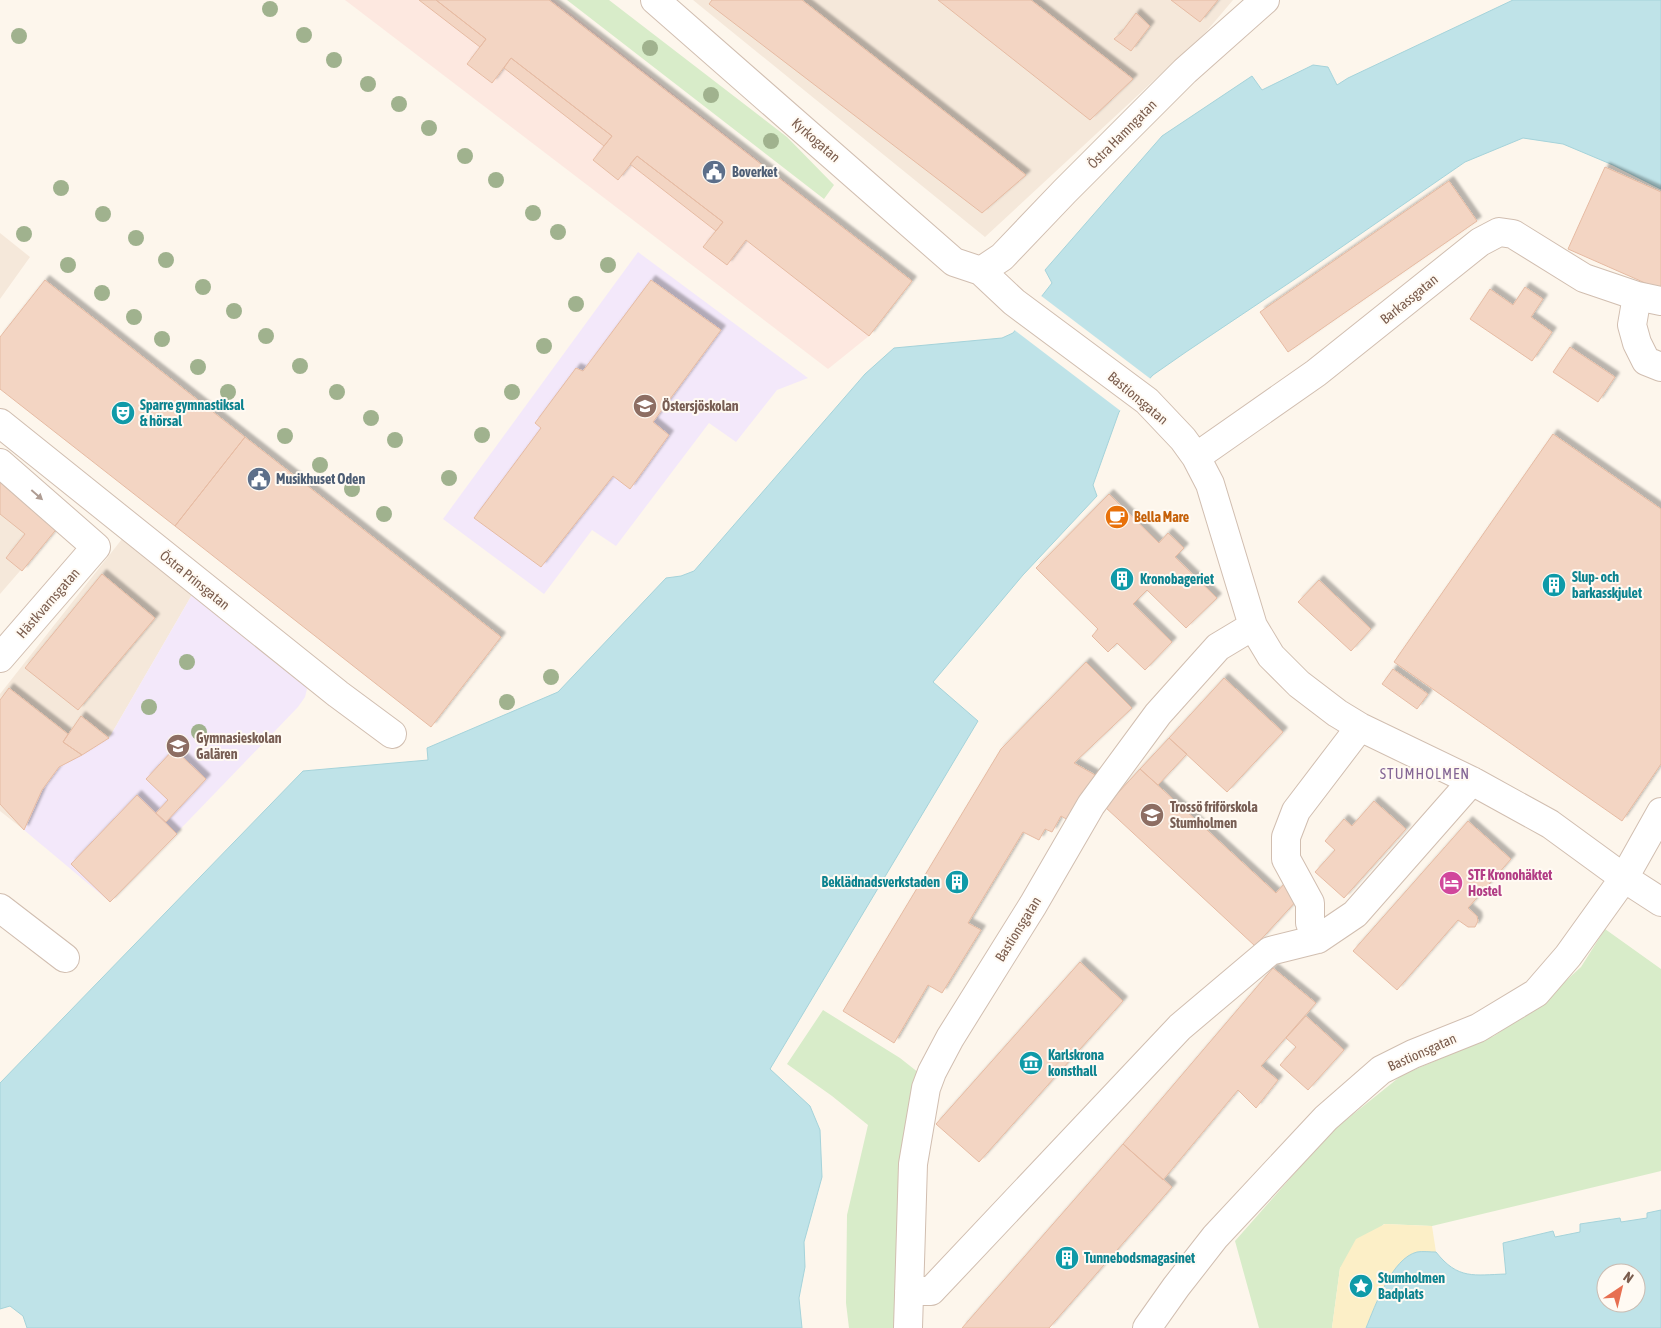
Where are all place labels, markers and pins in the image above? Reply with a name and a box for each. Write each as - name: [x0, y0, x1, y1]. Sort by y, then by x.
- public building icon: Boverket: [701, 159, 727, 185]
- place label: Boverket: [732, 164, 777, 180]
- school or university icon: Östersjöskolan: [632, 393, 658, 419]
- place label: Sparre gymnastiksal & hörsal: [140, 397, 245, 429]
- place label: Östersjöskolan: [662, 398, 739, 414]
- theatre icon: Sparre gymnastiksal & hörsal: [110, 400, 136, 426]
- public building icon: Musikhuset Oden: [246, 466, 272, 492]
- place label: Musikhuset Oden: [276, 471, 365, 487]
- cafe icon: Bella Mare: [1104, 504, 1130, 530]
- place label: Bella Mare: [1134, 509, 1189, 525]
- building icon: Kronobageriet: [1109, 566, 1135, 592]
- place label: Slup- och barkasskjulet: [1572, 569, 1642, 601]
- place label: Kronobageriet: [1140, 571, 1214, 587]
- building icon: Slup- och barkasskjulet: [1541, 572, 1567, 598]
- place label: Gymnasieskolan Galären: [196, 730, 282, 762]
- school or university icon: Gymnasieskolan Galären: [165, 733, 191, 759]
- place label: Trossö friförskola Stumholmen: [1170, 799, 1258, 831]
- school or university icon: Trossö friförskola Stumholmen: [1139, 802, 1165, 828]
- place label: STF Kronohäktet Hostel: [1468, 867, 1552, 899]
- building icon: Beklädnadsverkstaden: [944, 869, 970, 895]
- hotel icon: STF Kronohäktet Hostel: [1438, 870, 1464, 896]
- place label: Beklädnadsverkstaden: [822, 874, 940, 890]
- place label: Karlskrona konsthall: [1048, 1047, 1105, 1079]
- museum icon: Karlskrona konsthall: [1018, 1050, 1044, 1076]
- building icon: Tunnebodsmagasinet: [1054, 1245, 1080, 1271]
- place label: Tunnebodsmagasinet: [1084, 1250, 1195, 1266]
- place label: Stumholmen Badplats: [1378, 1270, 1445, 1302]
- place icon: Stumholmen Badplats: [1348, 1273, 1374, 1299]

